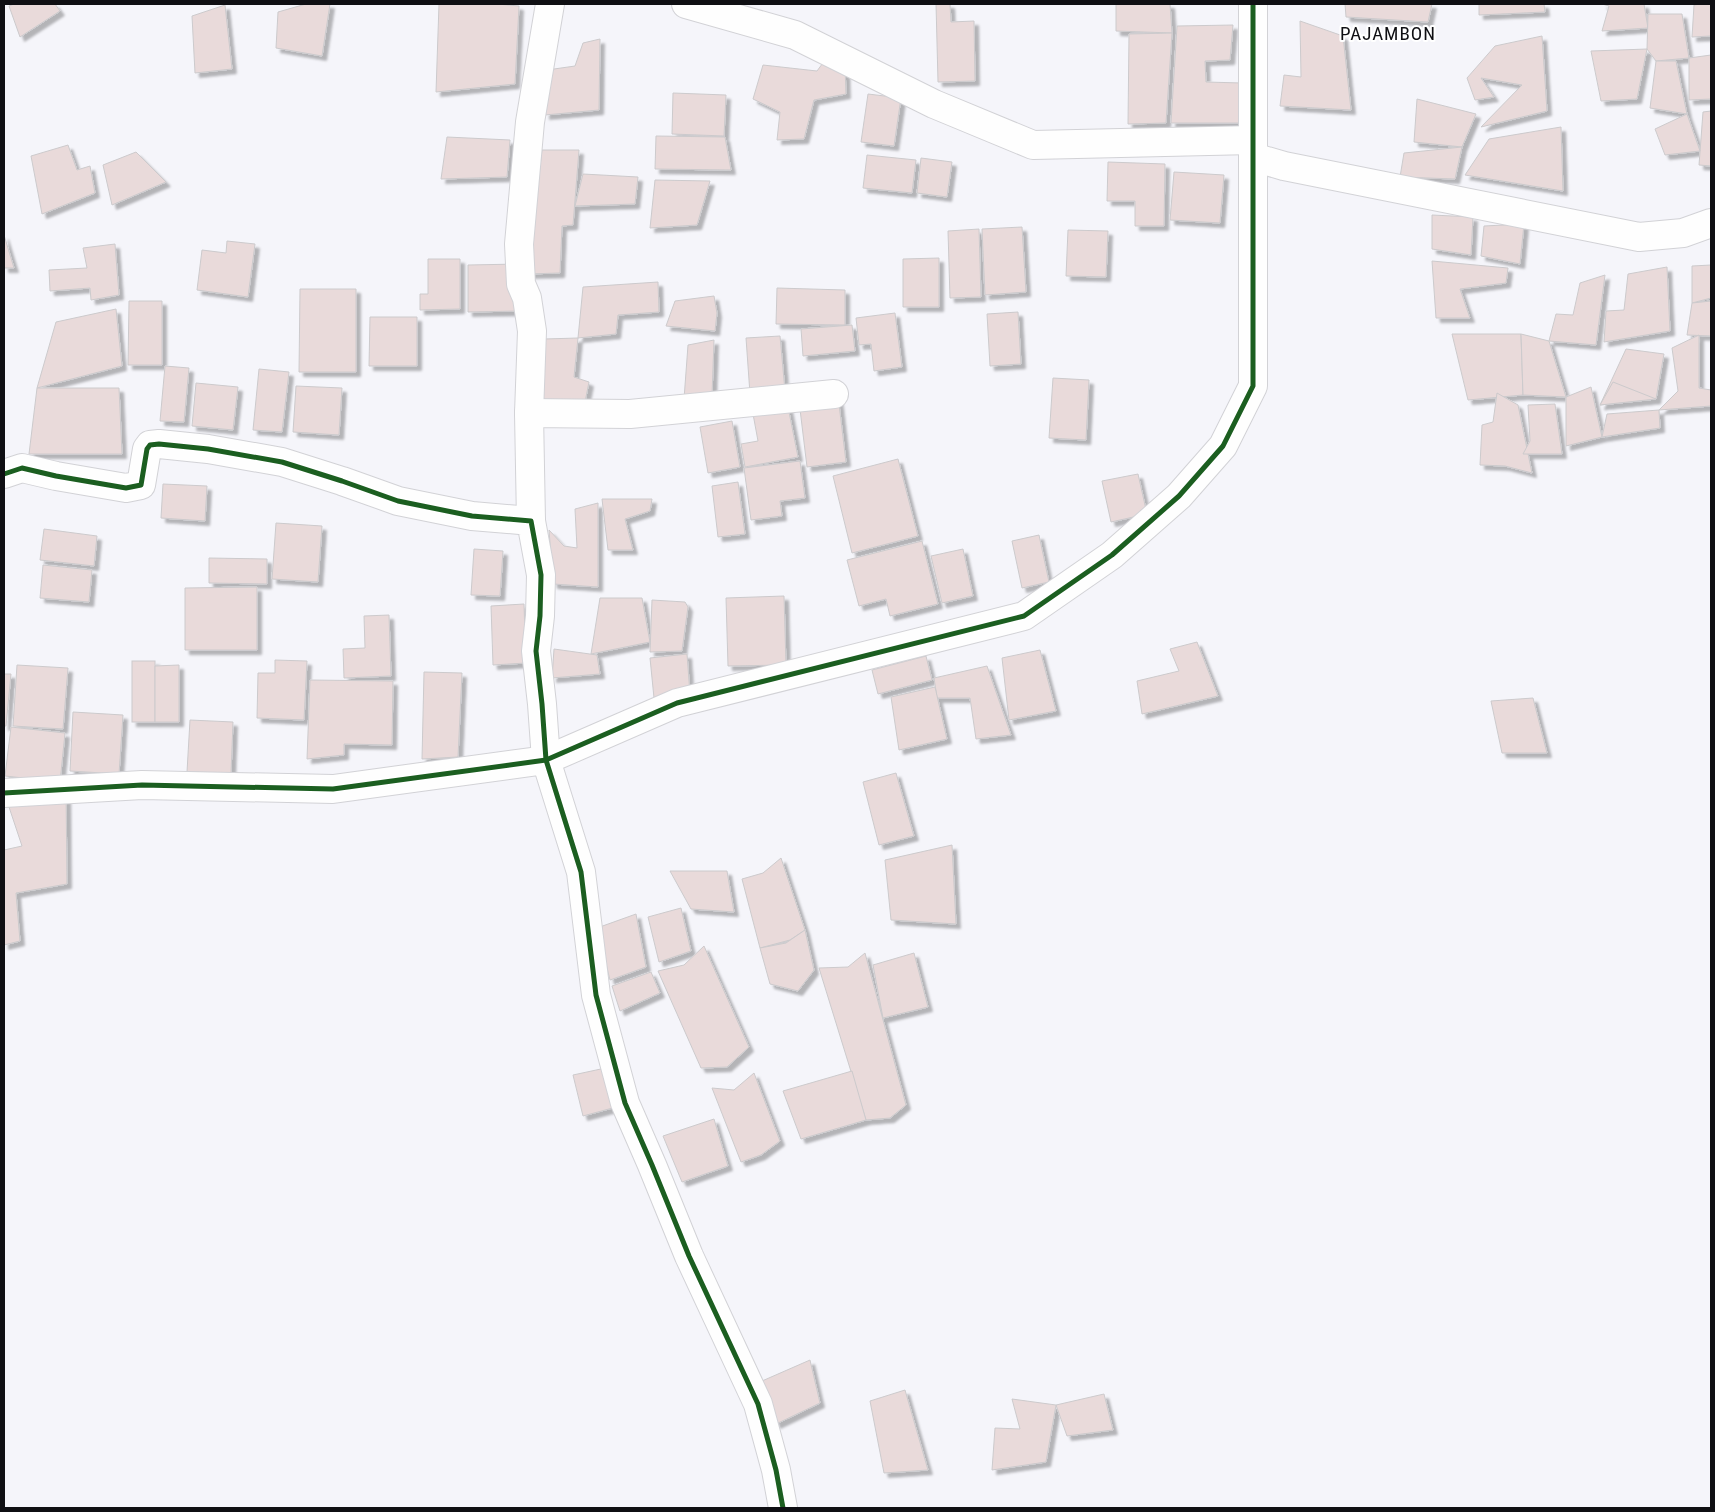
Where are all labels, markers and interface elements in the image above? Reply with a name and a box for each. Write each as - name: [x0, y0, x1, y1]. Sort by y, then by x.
- district label: PAJAMBON: [1340, 22, 1436, 45]

